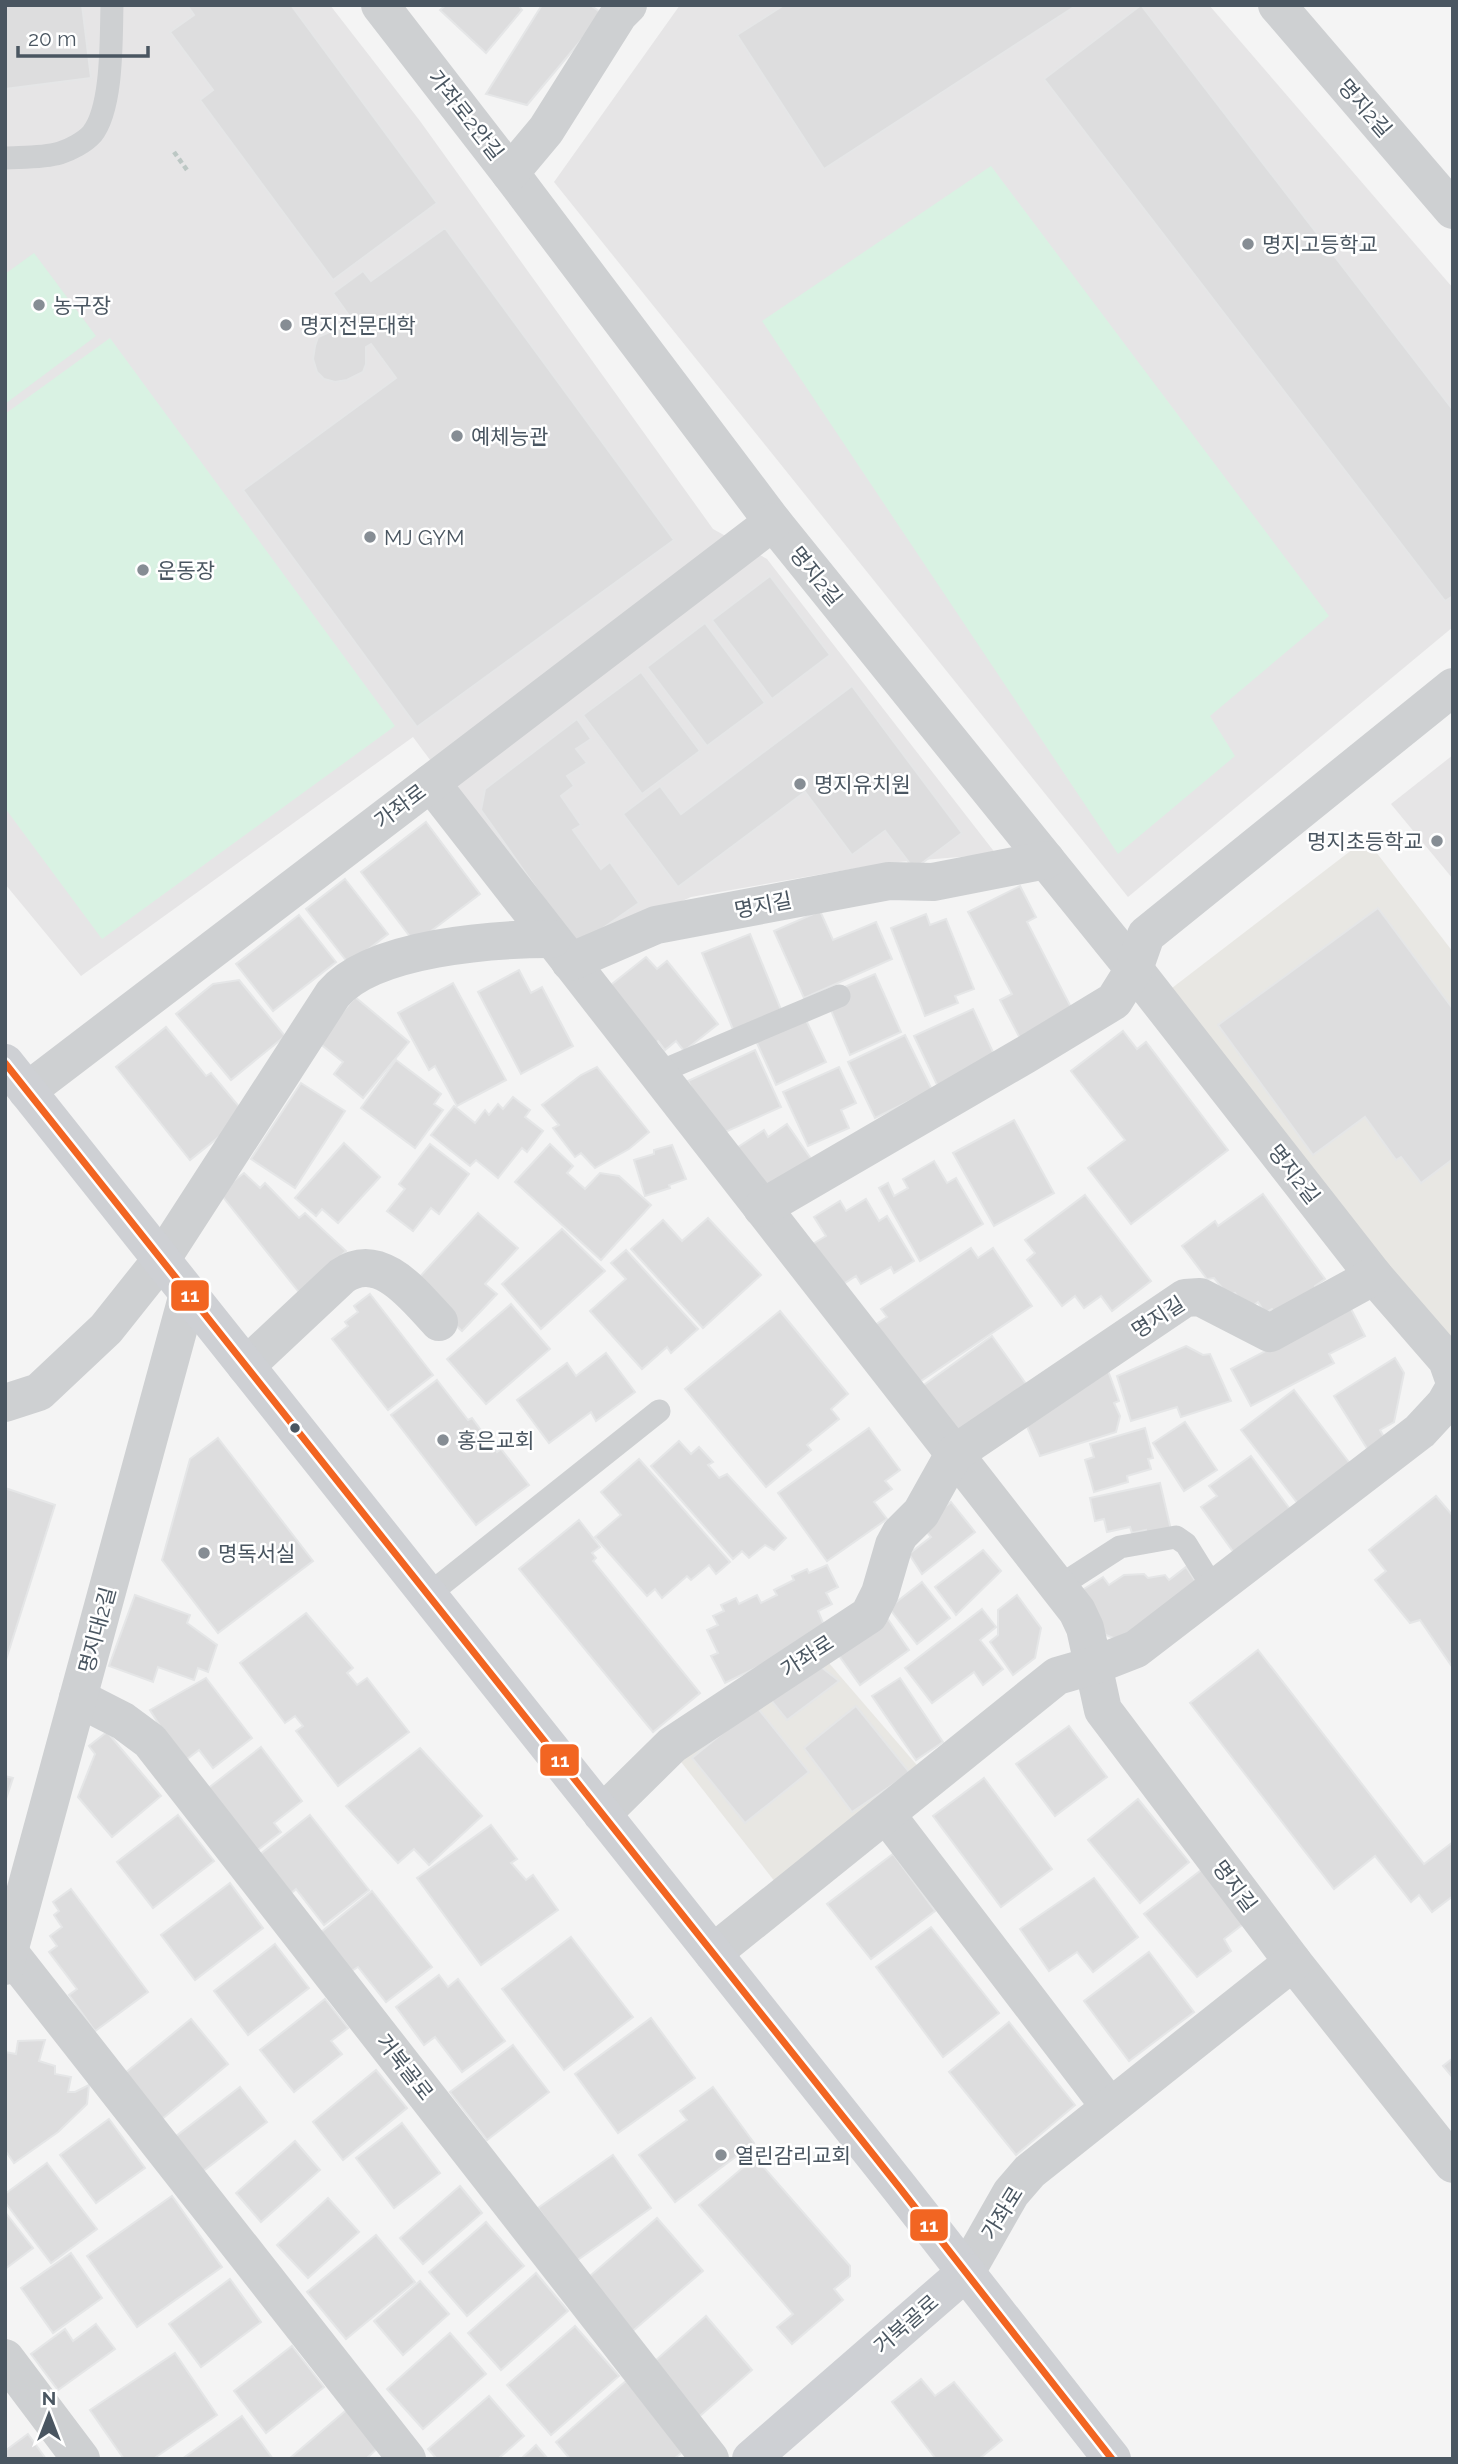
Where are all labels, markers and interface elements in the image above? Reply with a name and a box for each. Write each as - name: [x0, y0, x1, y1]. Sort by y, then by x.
- scale bar: [18, 14, 147, 58]
- text: 20 m: [28, 26, 76, 51]
- street label: 가좌로2안길: [423, 65, 509, 165]
- street label: 명지2길: [1333, 74, 1397, 142]
- place label: 명지고등학교: [1262, 232, 1378, 257]
- marker: 명지고등학교: [1240, 236, 1256, 252]
- place label: 농구장: [53, 293, 111, 318]
- marker: 농구장: [31, 297, 47, 313]
- place label: 명지전문대학: [300, 313, 416, 338]
- marker: 명지전문대학: [278, 317, 294, 333]
- place label: 예체능관: [471, 424, 548, 449]
- marker: 예체능관: [449, 428, 465, 444]
- place label: MJ GYM: [384, 525, 464, 550]
- marker: MJ GYM: [362, 529, 378, 545]
- street label: 명지2길: [785, 541, 847, 611]
- place label: 운동장: [157, 558, 215, 583]
- marker: 운동장: [135, 562, 151, 578]
- place label: 명지유치원: [814, 772, 911, 797]
- marker: 명지유치원: [792, 776, 808, 792]
- street label: 가좌로: [369, 779, 431, 833]
- place label: 명지초등학교: [1307, 829, 1423, 854]
- marker: 명지초등학교: [1429, 833, 1445, 849]
- street label: 명지길: [732, 887, 794, 923]
- street label: 명지2길: [1263, 1139, 1325, 1209]
- line badge: 11: [170, 1279, 210, 1312]
- text: 11: [181, 1284, 199, 1306]
- street label: 명지길: [1127, 1291, 1189, 1343]
- unlabelled marker: [288, 1421, 302, 1435]
- place label: 홍은교회: [457, 1428, 534, 1453]
- marker: 홍은교회: [435, 1432, 451, 1448]
- place label: 명독서실: [218, 1541, 295, 1566]
- marker: 명독서실: [196, 1545, 212, 1561]
- street label: 명지대2길: [74, 1584, 120, 1676]
- street label: 가좌로: [776, 1630, 838, 1682]
- line badge: 11: [539, 1743, 580, 1777]
- text: 11: [551, 1749, 569, 1771]
- street label: 명지길: [1208, 1855, 1262, 1917]
- street label: 거북골로: [371, 2029, 439, 2105]
- place label: 열린감리교회: [735, 2143, 851, 2168]
- marker: 열린감리교회: [713, 2147, 729, 2163]
- street label: 가좌로: [976, 2182, 1028, 2244]
- line badge: 11: [909, 2208, 949, 2242]
- text: 11: [920, 2214, 938, 2236]
- street label: 거북골로: [869, 2289, 943, 2359]
- north arrow: [14, 2380, 84, 2450]
- text: N: [42, 2387, 56, 2409]

